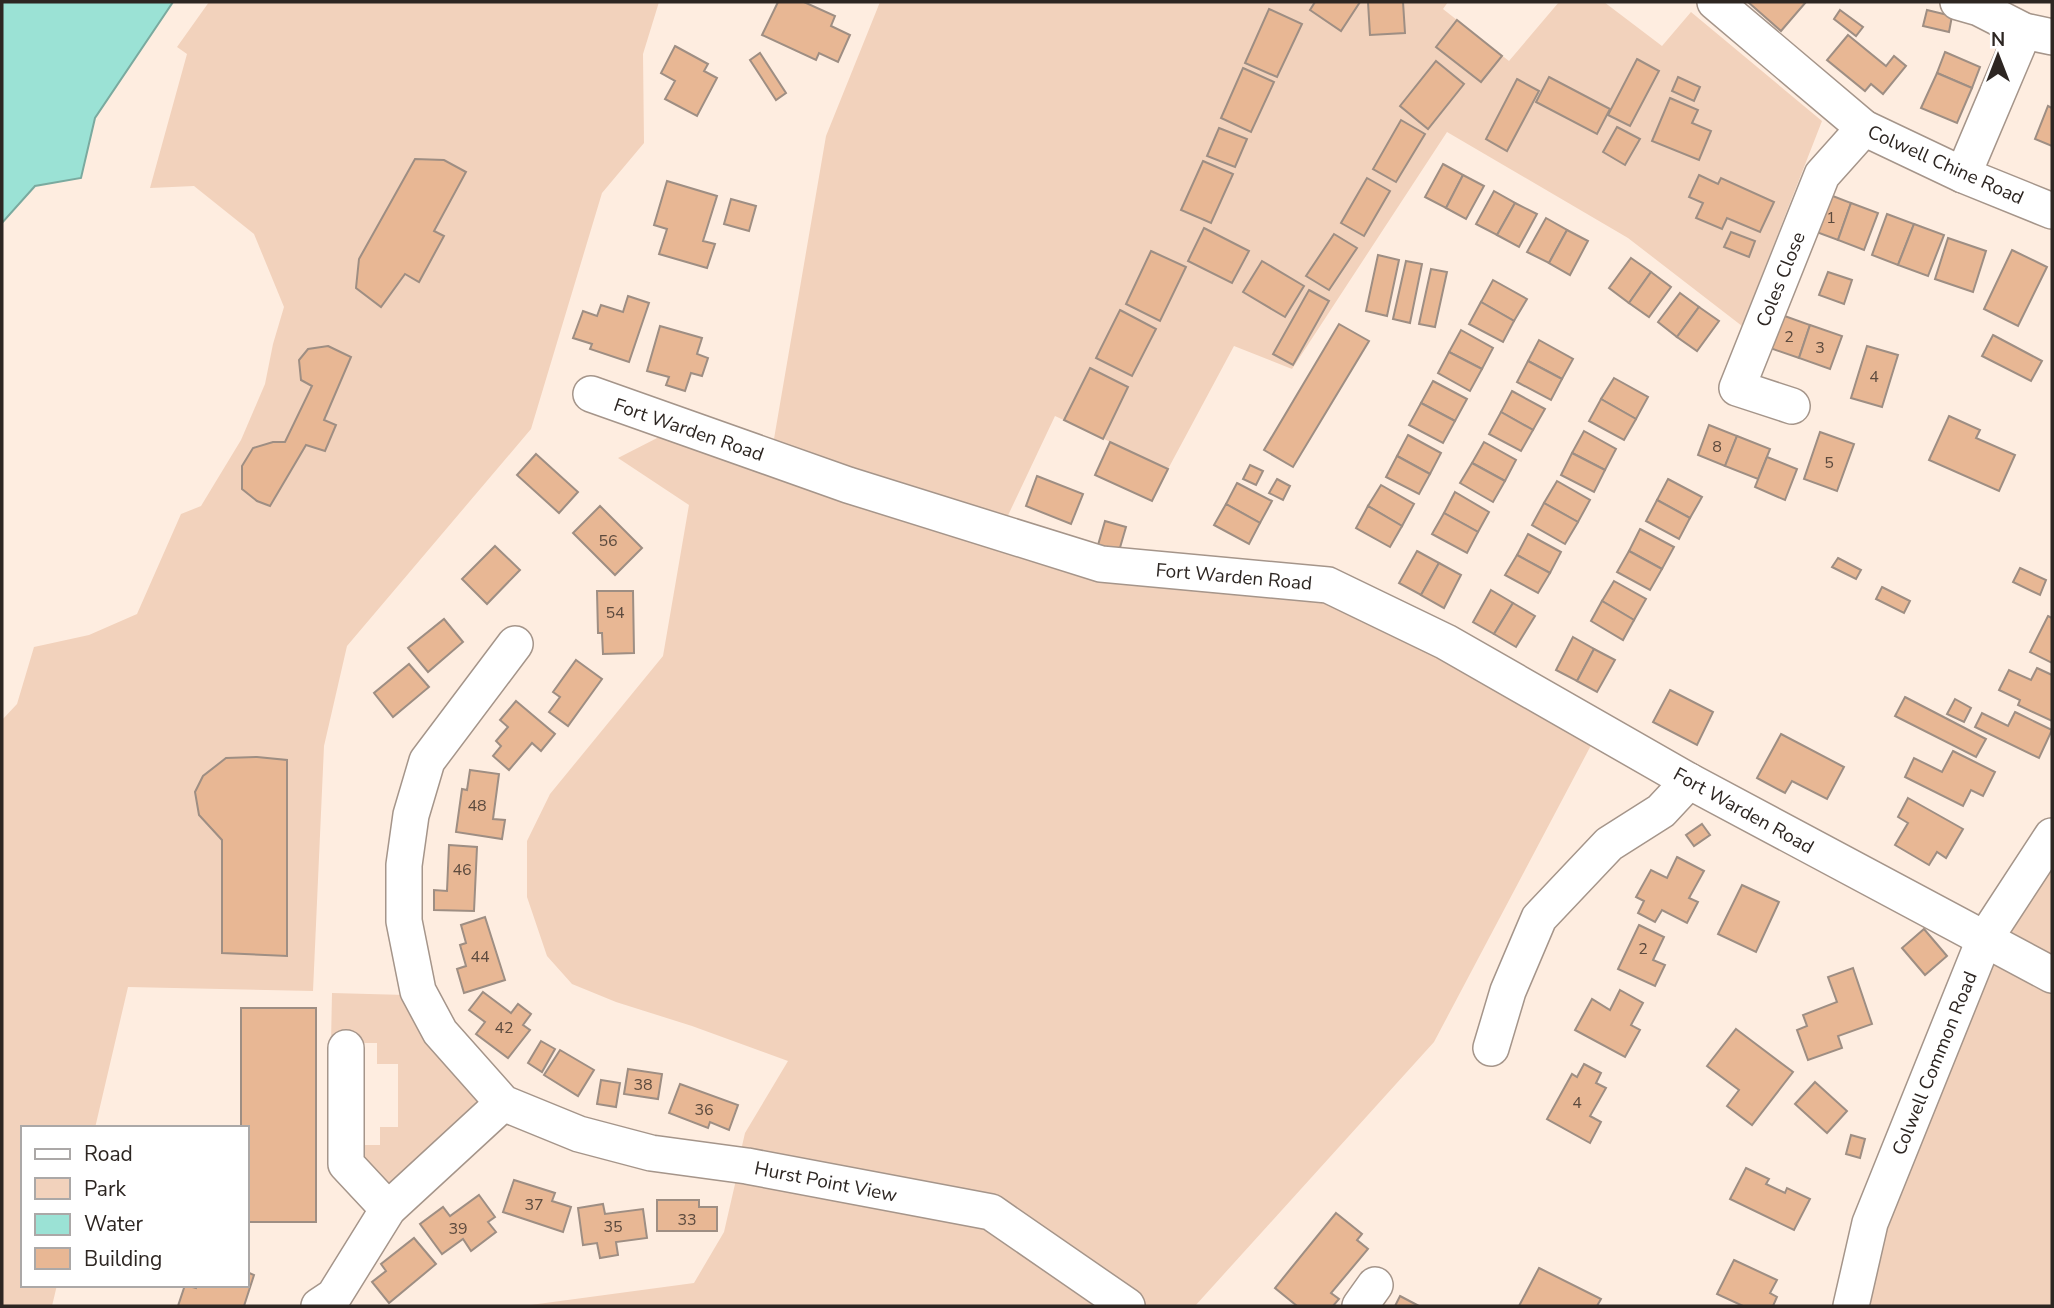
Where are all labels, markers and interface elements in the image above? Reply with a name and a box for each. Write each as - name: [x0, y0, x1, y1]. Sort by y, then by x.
- north arrow: [1963, 21, 2033, 91]
- text: N: [1991, 27, 2005, 53]
- street label: Colwell Chine Road: [1863, 119, 2028, 211]
- house number: 1: [1826, 207, 1836, 229]
- street label: Coles Close: [1750, 228, 1812, 331]
- house number: 2: [1784, 326, 1794, 348]
- house number: 3: [1815, 337, 1825, 359]
- house number: 4: [1869, 366, 1879, 388]
- street label: Fort Warden Road: [610, 392, 767, 468]
- house number: 8: [1712, 436, 1722, 458]
- house number: 5: [1824, 452, 1834, 474]
- house number: 56: [598, 530, 618, 552]
- street label: Fort Warden Road: [1155, 557, 1313, 597]
- house number: 54: [605, 602, 625, 624]
- street label: Fort Warden Road: [1669, 761, 1819, 860]
- house number: 48: [467, 795, 487, 817]
- house number: 46: [452, 859, 472, 881]
- house number: 2: [1638, 938, 1648, 960]
- house number: 44: [470, 946, 490, 968]
- street label: Colwell Common Road: [1886, 968, 1984, 1159]
- house number: 42: [494, 1017, 514, 1039]
- house number: 38: [633, 1074, 653, 1096]
- house number: 4: [1572, 1092, 1582, 1114]
- house number: 36: [694, 1099, 714, 1121]
- legend: [21, 1126, 248, 1287]
- text: Road: [84, 1140, 133, 1168]
- street label: Hurst Point View: [752, 1155, 899, 1209]
- text: Park: [84, 1175, 126, 1203]
- house number: 37: [524, 1194, 544, 1216]
- house number: 33: [677, 1209, 697, 1231]
- text: Water: [84, 1210, 143, 1238]
- house number: 35: [603, 1216, 623, 1238]
- house number: 39: [448, 1218, 468, 1240]
- text: Building: [84, 1245, 162, 1273]

